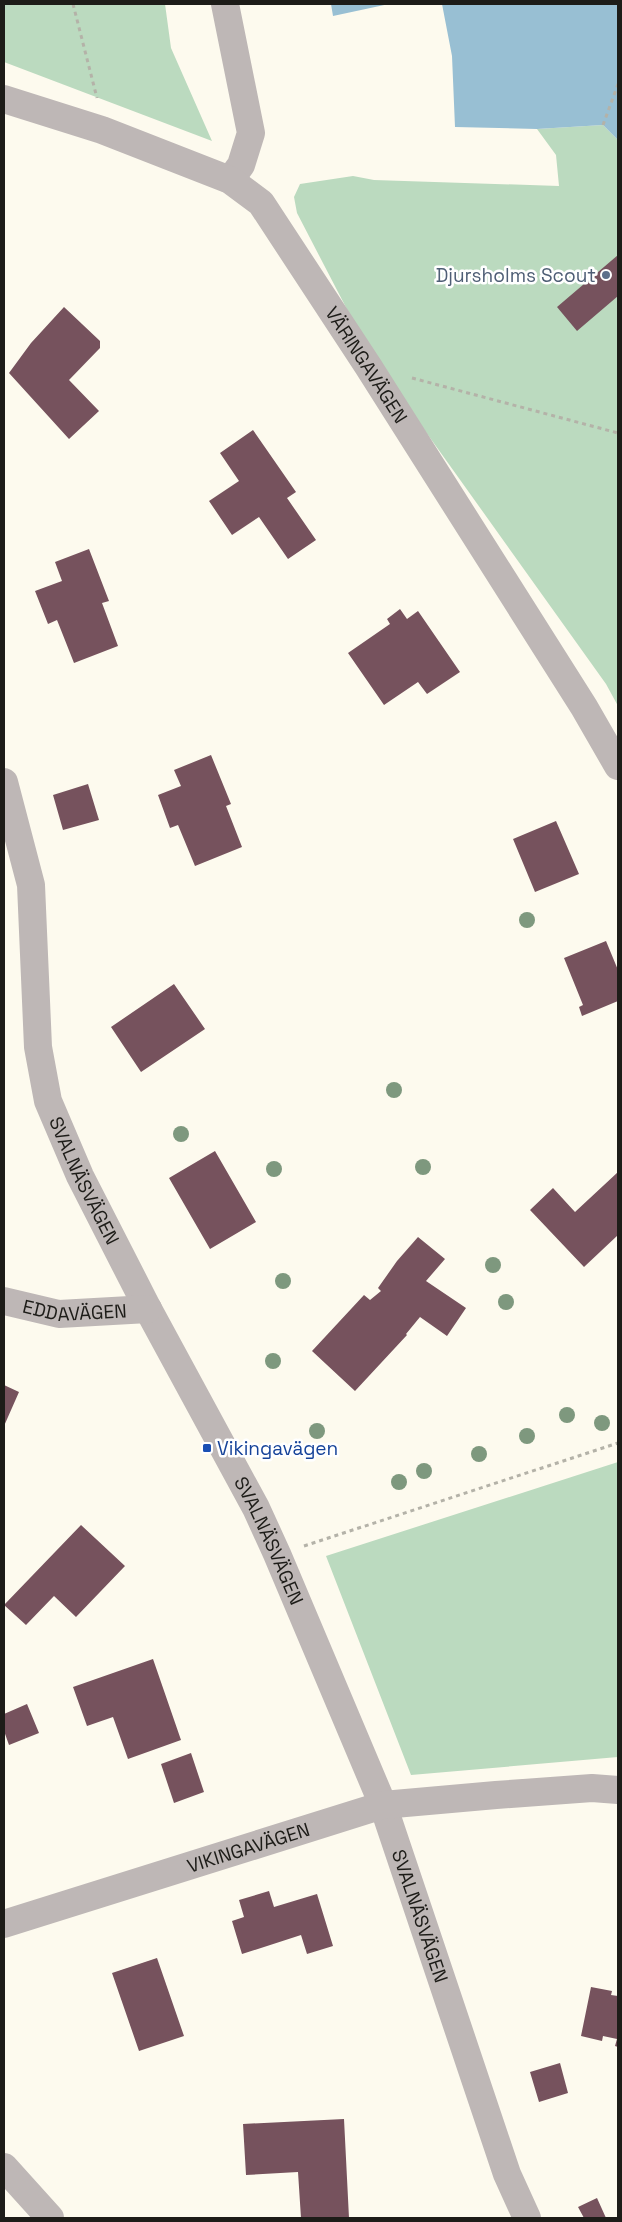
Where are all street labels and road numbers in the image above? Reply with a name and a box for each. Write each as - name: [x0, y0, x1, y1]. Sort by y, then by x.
- street label: VÄRINGAVÄGEN: [319, 302, 413, 428]
- street label: SVALNÄSVÄGEN: [43, 1113, 125, 1249]
- street label: EDDAVÄGEN: [20, 1294, 127, 1327]
- street label: SVALNÄSVÄGEN: [228, 1472, 309, 1609]
- street label: VIKINGAVÄGEN: [184, 1817, 313, 1879]
- street label: SVALNÄSVÄGEN: [386, 1846, 454, 1986]

